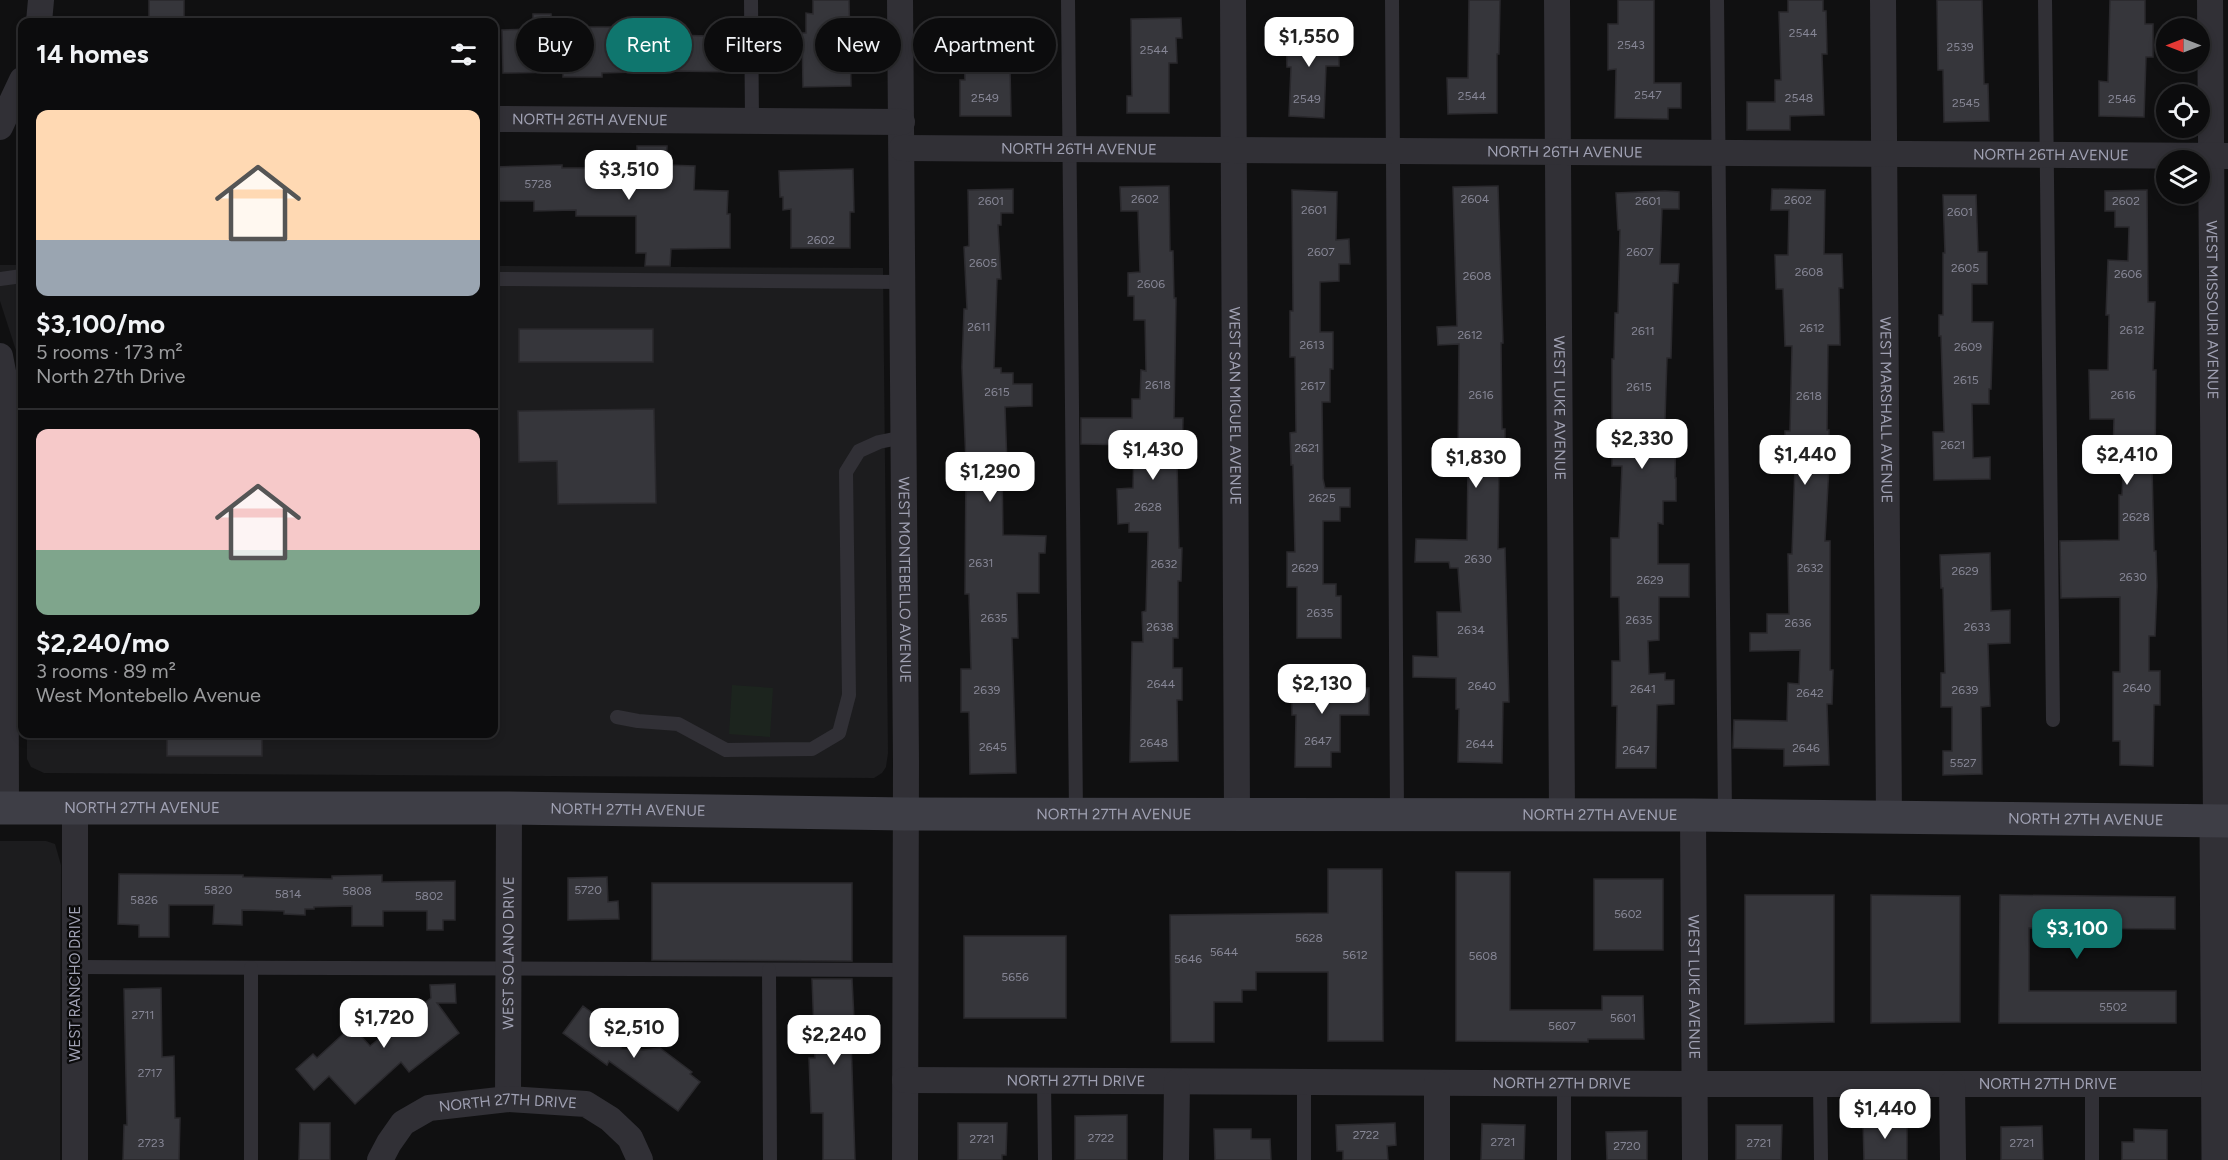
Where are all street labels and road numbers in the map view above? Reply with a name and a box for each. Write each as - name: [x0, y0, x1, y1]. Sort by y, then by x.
- street label: NORTH 26TH AVENUE: [512, 110, 668, 129]
- street label: NORTH 26TH AVENUE: [1001, 140, 1157, 159]
- street label: NORTH 26TH AVENUE: [1487, 143, 1643, 161]
- street label: NORTH 26TH AVENUE: [1973, 145, 2129, 164]
- street label: WEST MISSOURI AVENUE: [2203, 220, 2222, 400]
- street label: WEST SAN MIGUEL AVENUE: [1226, 307, 1244, 505]
- street label: WEST MARSHALL AVENUE: [1876, 317, 1896, 503]
- street label: WEST LUKE AVENUE: [1550, 336, 1569, 480]
- street label: WEST MONTEBELLO AVENUE: [895, 477, 914, 683]
- street label: NORTH 27TH AVENUE: [64, 799, 220, 817]
- street label: NORTH 27TH AVENUE: [550, 800, 706, 820]
- street label: NORTH 27TH AVENUE: [1036, 805, 1192, 823]
- street label: NORTH 27TH AVENUE: [1522, 806, 1678, 824]
- street label: NORTH 27TH AVENUE: [2008, 810, 2164, 829]
- street label: WEST SOLANO DRIVE: [499, 876, 518, 1030]
- street label: WEST RANCHO DRIVE: [66, 906, 84, 1062]
- street label: WEST LUKE AVENUE: [1685, 915, 1703, 1059]
- street label: NORTH 27TH DRIVE: [1007, 1072, 1145, 1090]
- street label: NORTH 27TH DRIVE: [1493, 1074, 1631, 1093]
- street label: NORTH 27TH DRIVE: [1979, 1075, 2117, 1093]
- street label: NORTH 27TH DRIVE: [438, 1090, 578, 1116]

